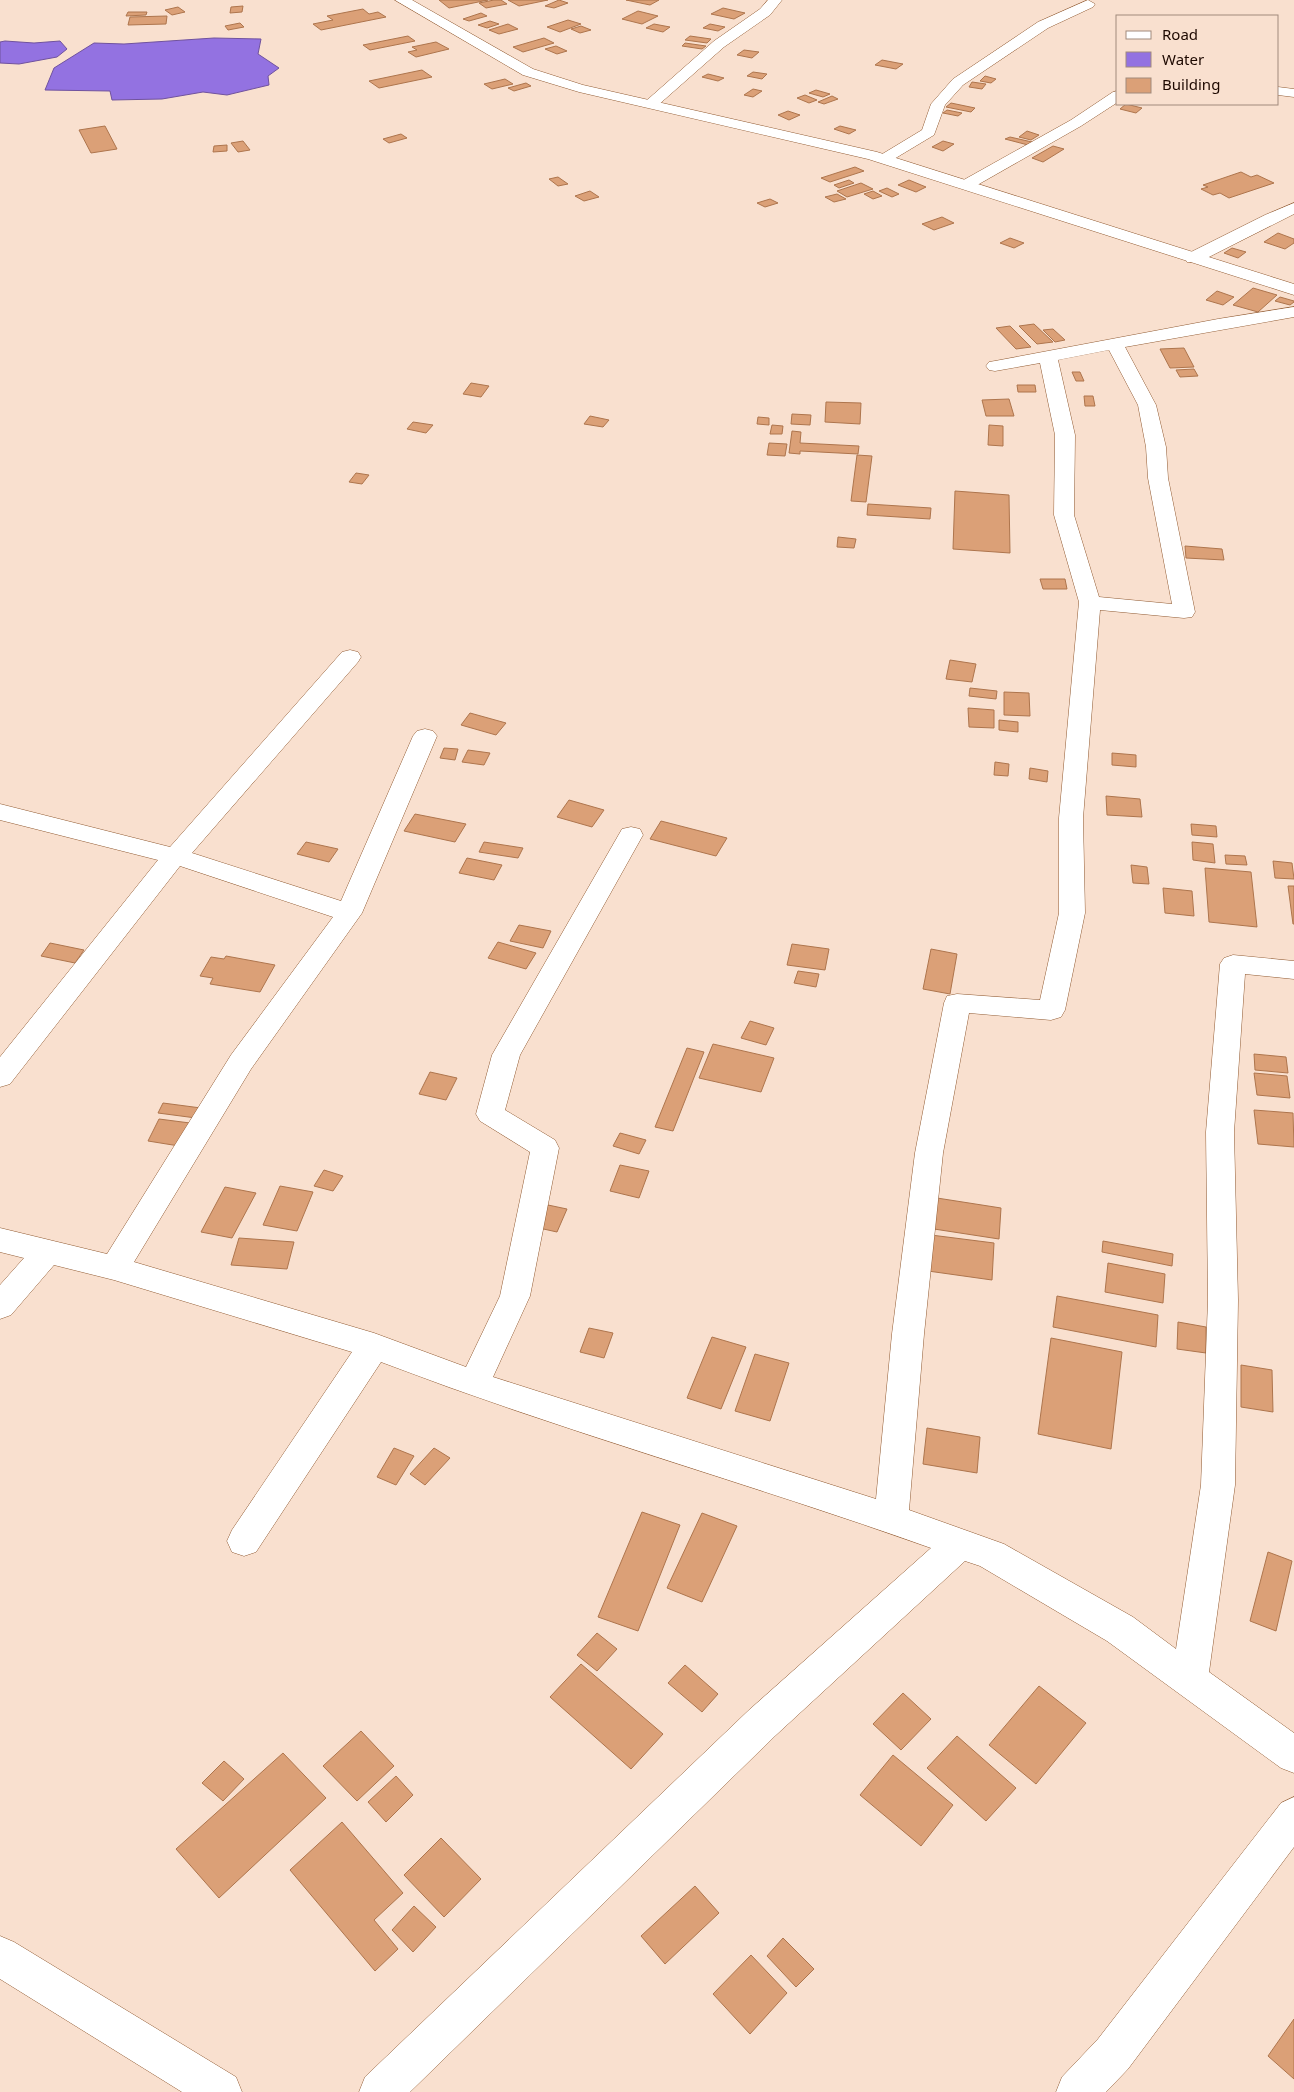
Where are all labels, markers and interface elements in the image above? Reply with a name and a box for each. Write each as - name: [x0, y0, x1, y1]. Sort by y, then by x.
- legend: [1116, 15, 1279, 105]
- text: Road: [1162, 24, 1198, 44]
- text: Water: [1162, 49, 1204, 69]
- text: Building: [1162, 74, 1220, 94]

